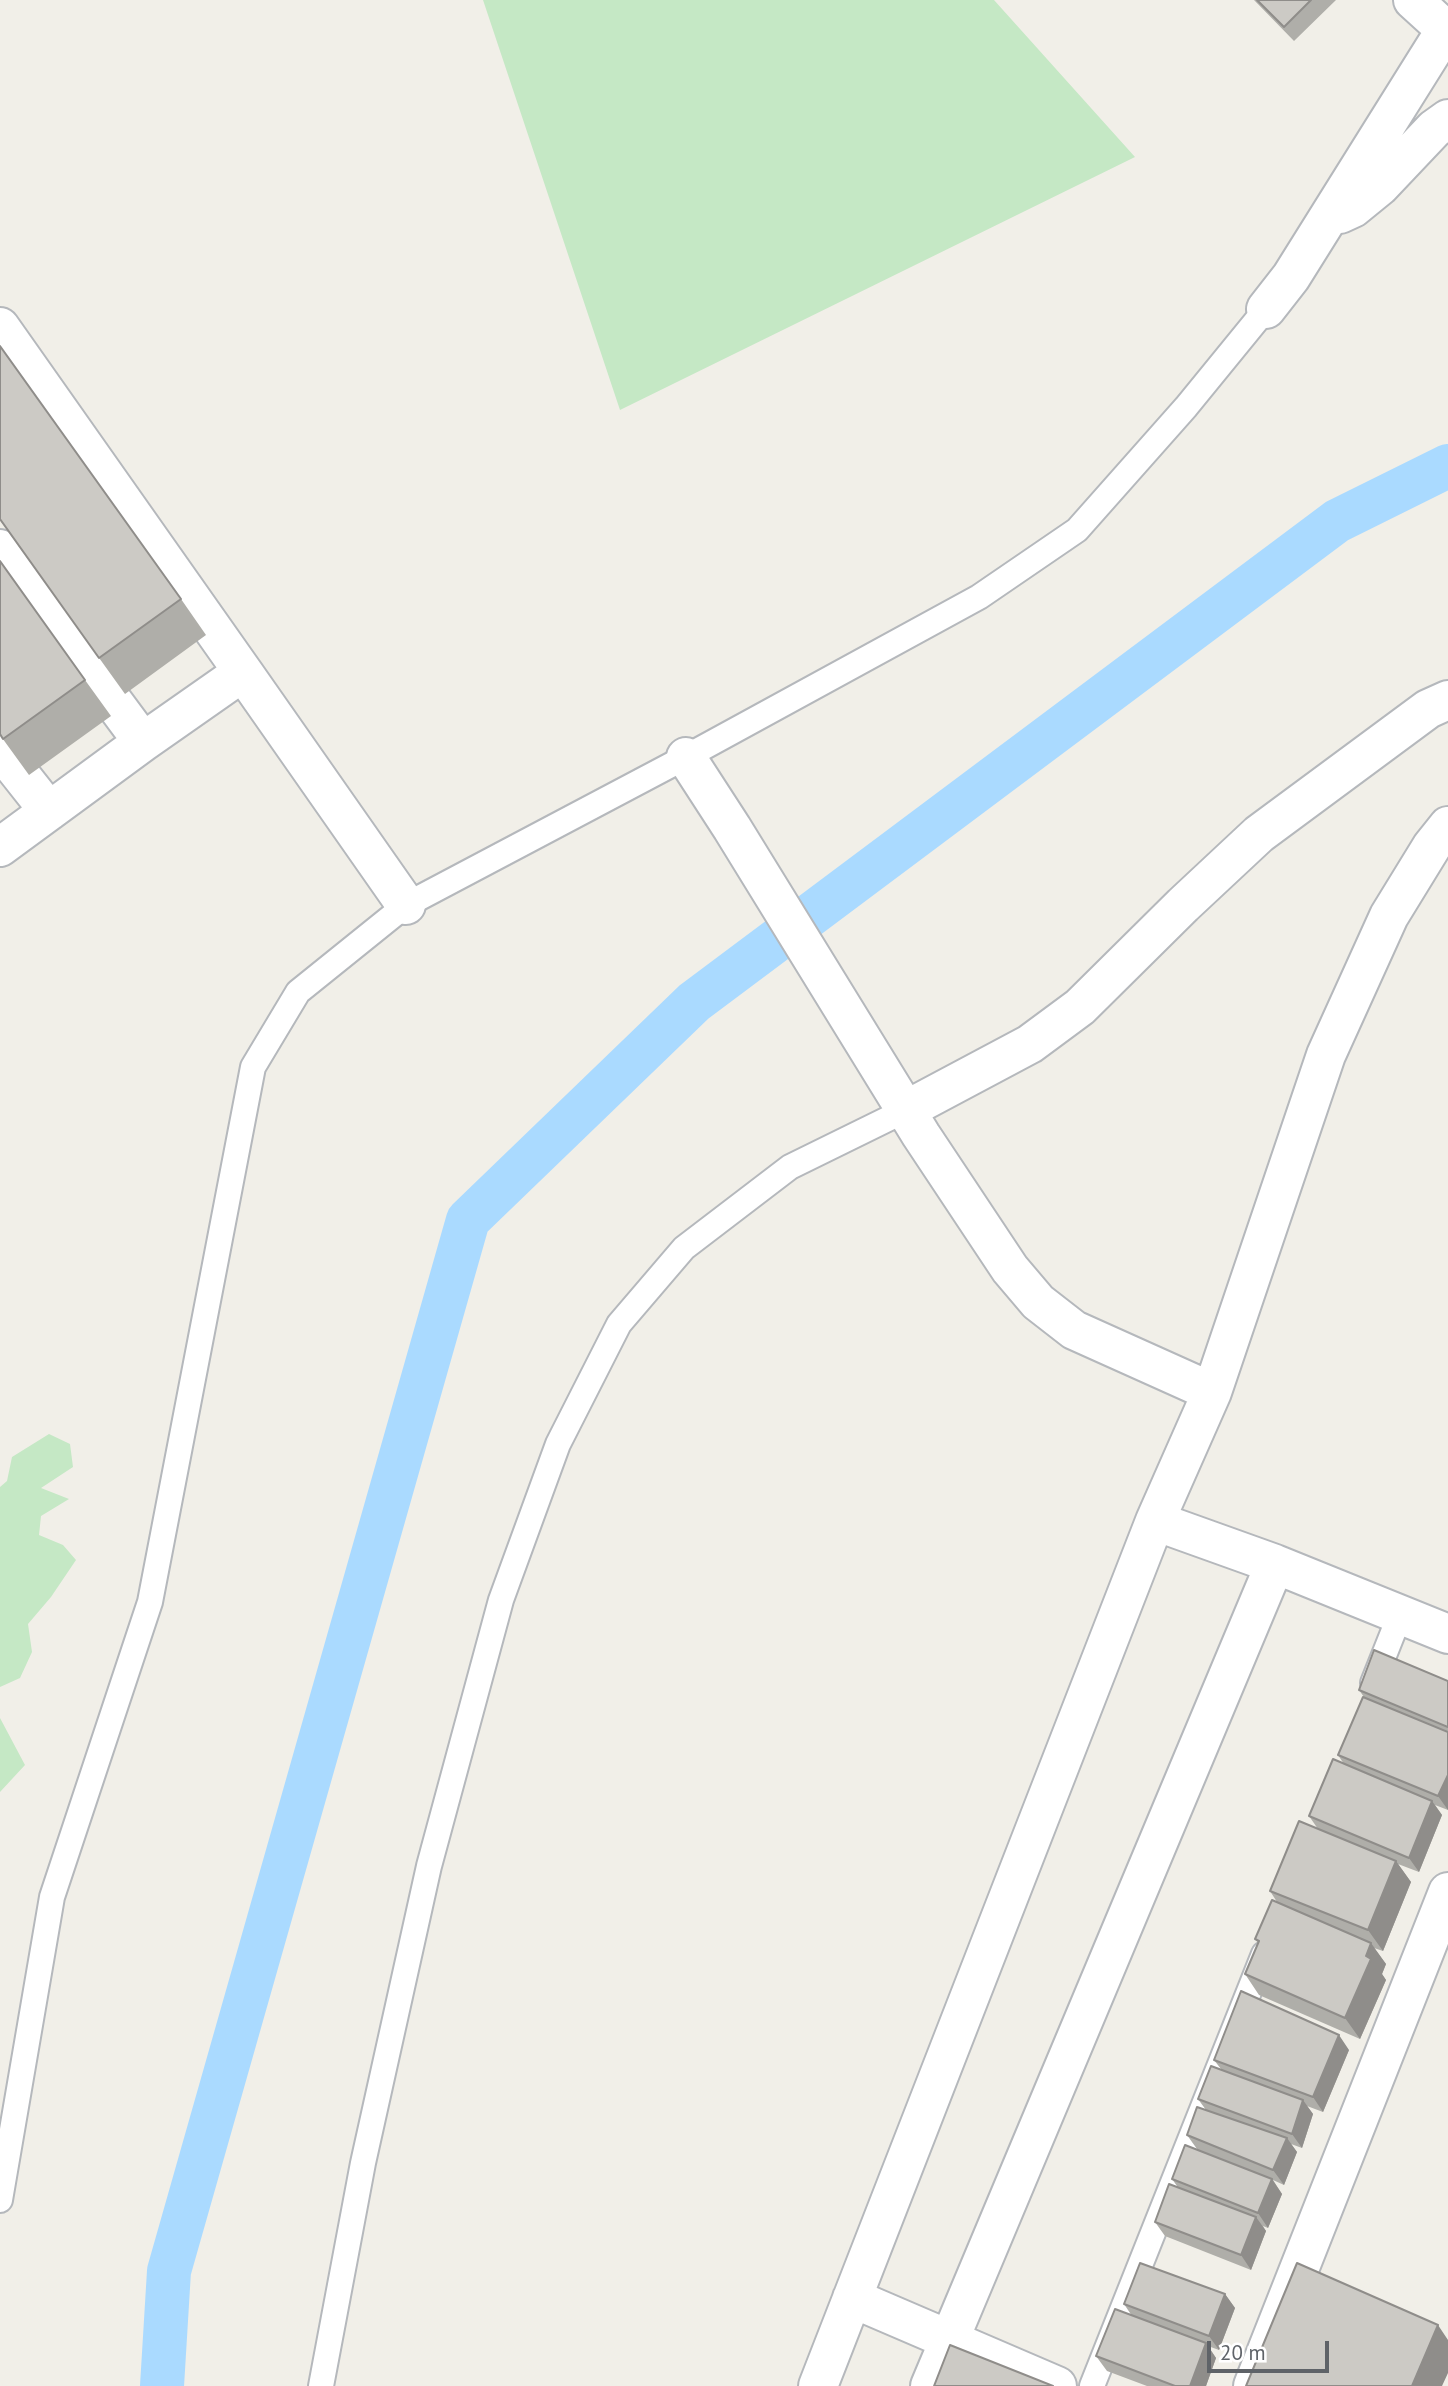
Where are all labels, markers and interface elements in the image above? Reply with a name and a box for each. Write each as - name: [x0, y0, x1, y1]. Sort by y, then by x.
- scale bar: [1210, 2326, 1332, 2370]
- text: 20 m: [1220, 2339, 1266, 2366]

